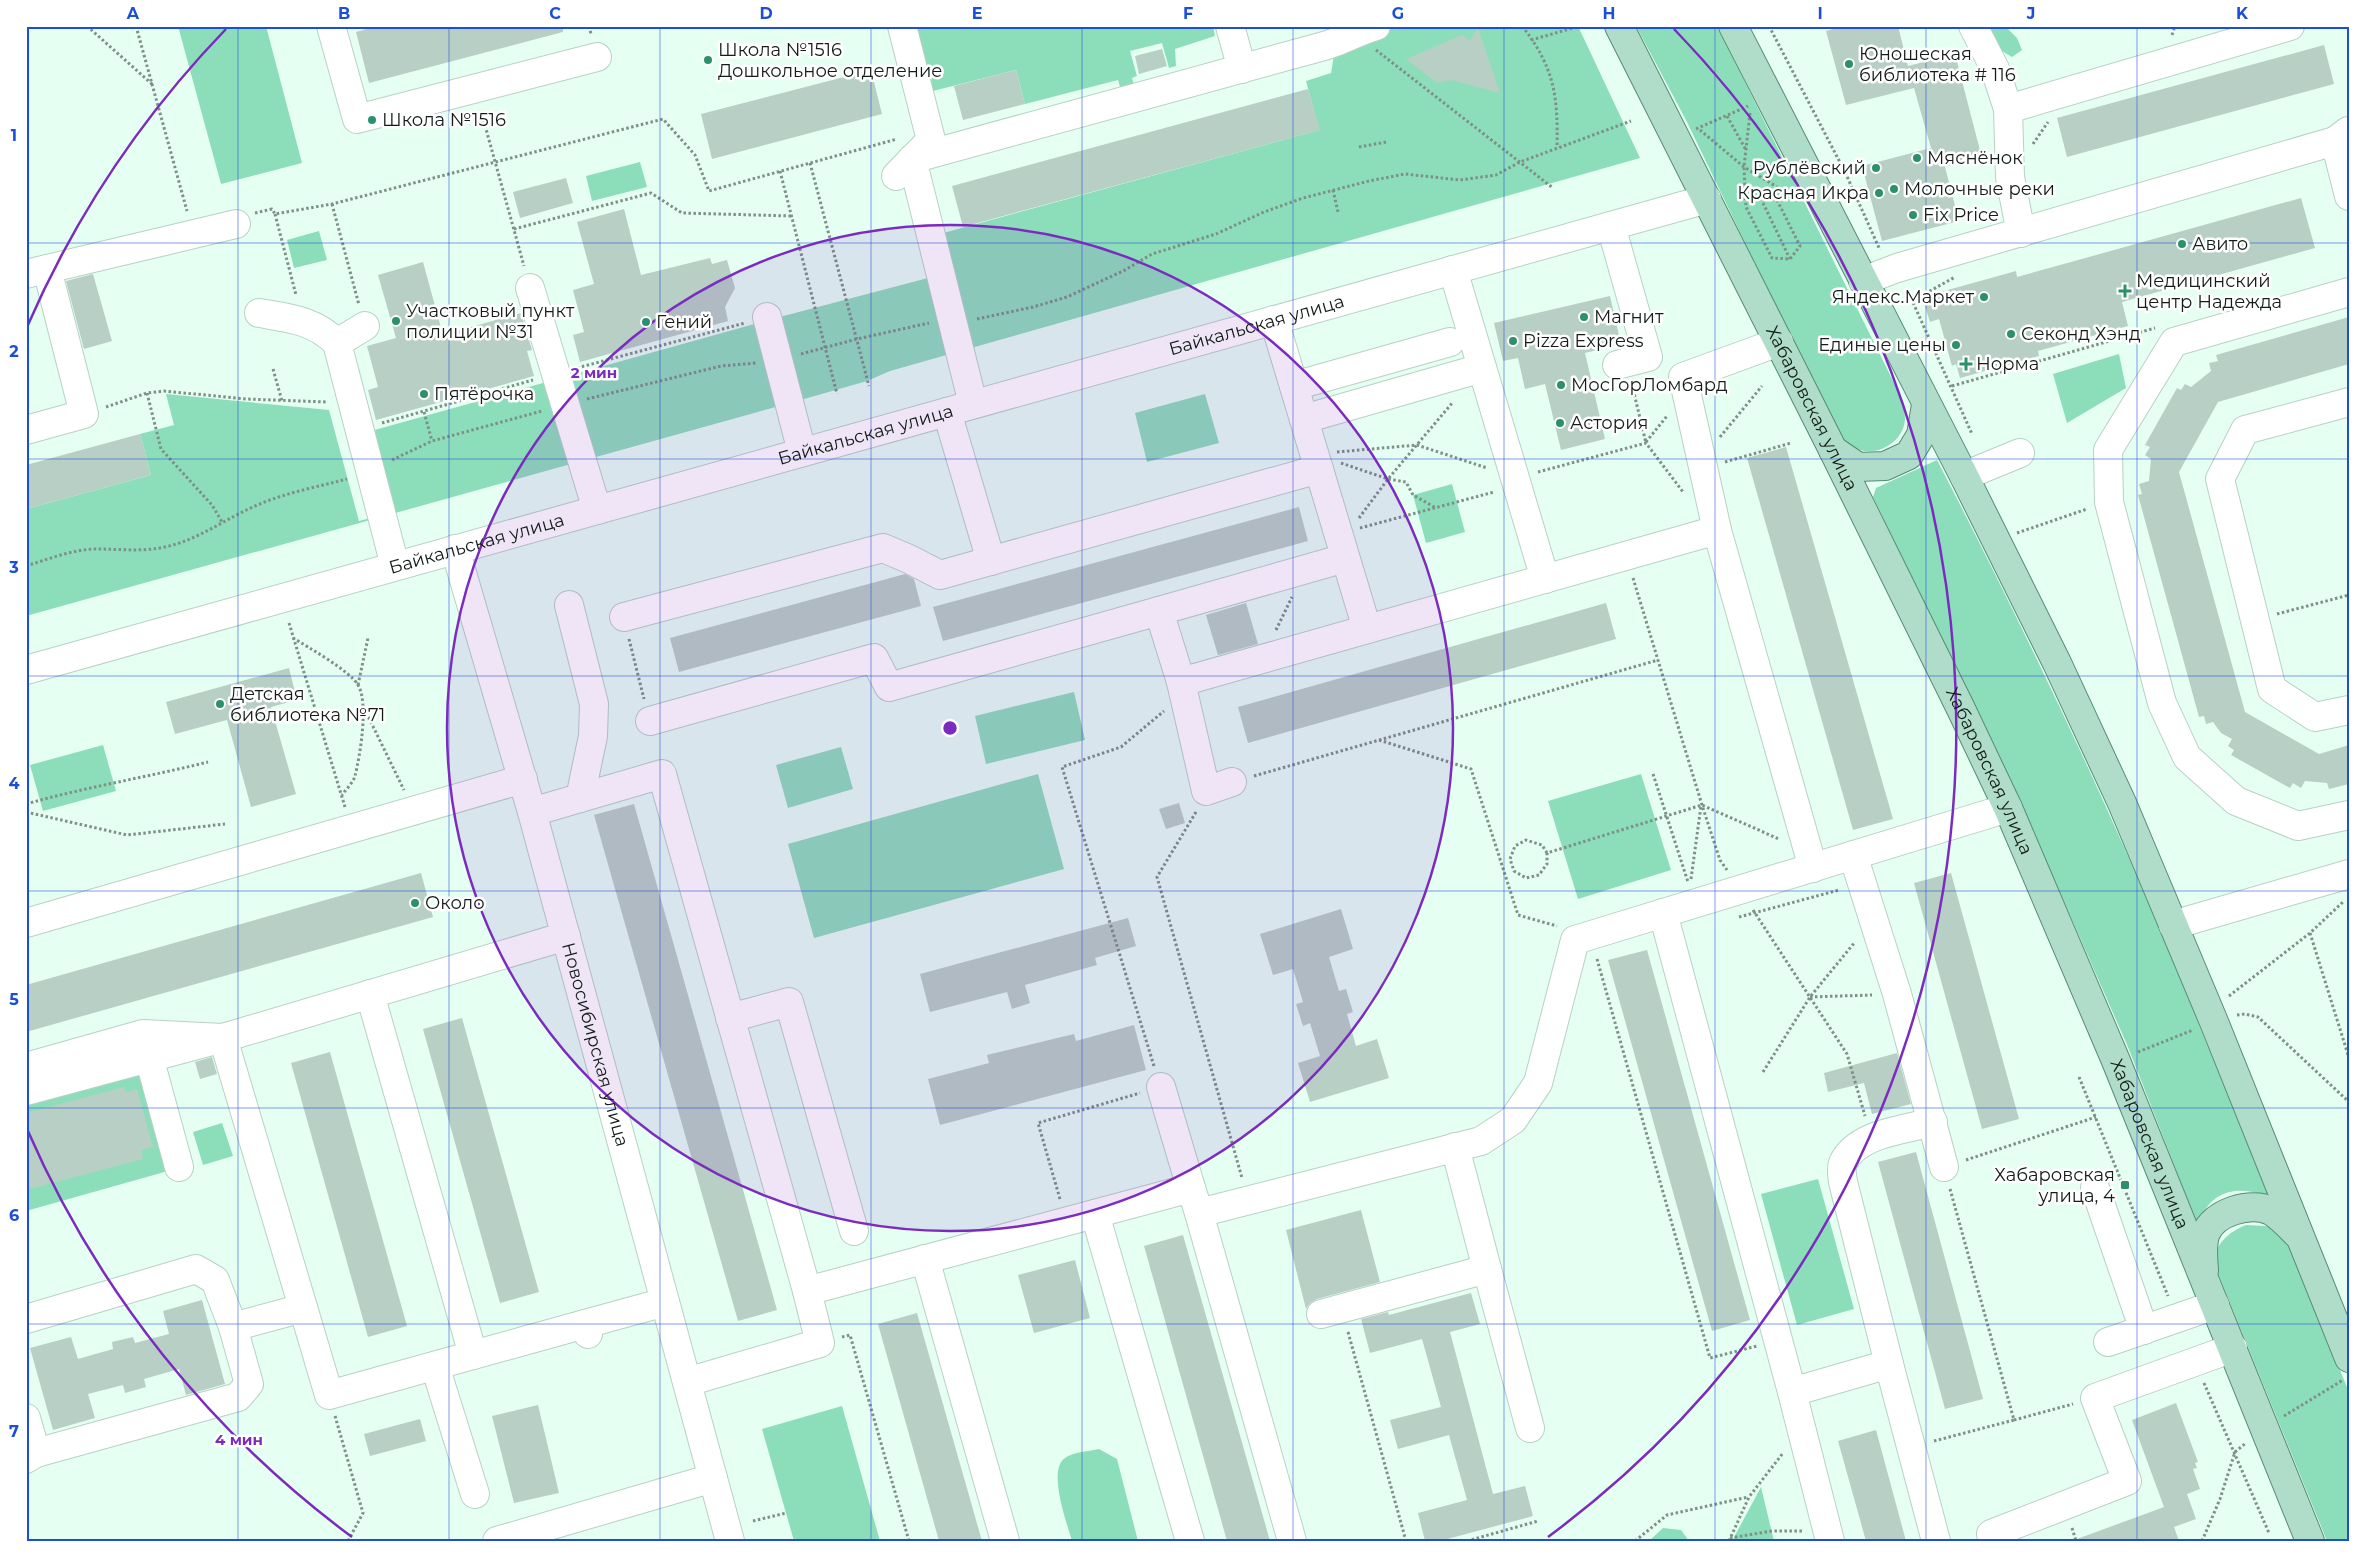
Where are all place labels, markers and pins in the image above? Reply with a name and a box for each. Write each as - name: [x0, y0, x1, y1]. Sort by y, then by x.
- place label: Школа №1516 Дошкольное отделение: [718, 39, 943, 82]
- place label: Юношеская библиотека # 116: [1859, 43, 2016, 86]
- marker: Школа №1516 Дошкольное отделение: [702, 54, 714, 66]
- marker: Юношеская библиотека # 116: [1843, 58, 1855, 70]
- place label: Школа №1516: [382, 109, 506, 131]
- marker: Школа №1516: [366, 114, 378, 126]
- place label: Мяснёнок: [1927, 147, 2023, 169]
- marker: Мяснёнок: [1911, 152, 1923, 164]
- place label: Рублёвский: [1753, 157, 1866, 179]
- marker: Рублёвский: [1870, 162, 1882, 174]
- place label: Молочные реки: [1904, 178, 2055, 200]
- place label: Красная Икра: [1737, 182, 1869, 204]
- marker: Молочные реки: [1888, 183, 1900, 195]
- marker: Красная Икра: [1873, 187, 1885, 199]
- place label: Fix Price: [1923, 204, 1999, 226]
- marker: Fix Price: [1907, 209, 1919, 221]
- place label: Авито: [2192, 233, 2248, 255]
- marker: Авито: [2176, 238, 2188, 250]
- place label: Медицинский центр Надежда: [2136, 270, 2282, 313]
- marker: Медицинский центр Надежда: [2118, 284, 2132, 298]
- place label: Яндекс.Маркет: [1832, 286, 1974, 308]
- marker: Яндекс.Маркет: [1978, 291, 1990, 303]
- place label: Участковый пункт полиции №31: [406, 300, 575, 343]
- place label: Магнит: [1594, 306, 1664, 328]
- place label: Гений: [656, 311, 712, 333]
- marker: Магнит: [1578, 311, 1590, 323]
- marker: Участковый пункт полиции №31: [390, 315, 402, 327]
- marker: Гений: [640, 316, 652, 328]
- place label: Секонд Хэнд: [2021, 323, 2141, 345]
- marker: Секонд Хэнд: [2005, 328, 2017, 340]
- place label: Pizza Express: [1523, 330, 1644, 352]
- place label: Единые цены: [1818, 334, 1946, 356]
- marker: Pizza Express: [1507, 335, 1519, 347]
- marker: Единые цены: [1950, 339, 1962, 351]
- place label: Норма: [1976, 353, 2039, 375]
- marker: Норма: [1960, 358, 1972, 370]
- place label: МосГорЛомбард: [1571, 374, 1728, 396]
- marker: МосГорЛомбард: [1555, 379, 1567, 391]
- place label: Пятёрочка: [434, 383, 534, 405]
- marker: Пятёрочка: [418, 388, 430, 400]
- place label: Астория: [1570, 412, 1648, 434]
- marker: Астория: [1554, 417, 1566, 429]
- place label: Детская библиотека №71: [230, 683, 385, 726]
- marker: Детская библиотека №71: [214, 698, 226, 710]
- centre of rings: [941, 719, 959, 737]
- place label: Около: [425, 892, 485, 914]
- marker: Около: [409, 897, 421, 909]
- place label: Хабаровская улица, 4: [1994, 1164, 2115, 1207]
- marker: Хабаровская улица, 4: [2119, 1179, 2131, 1191]

